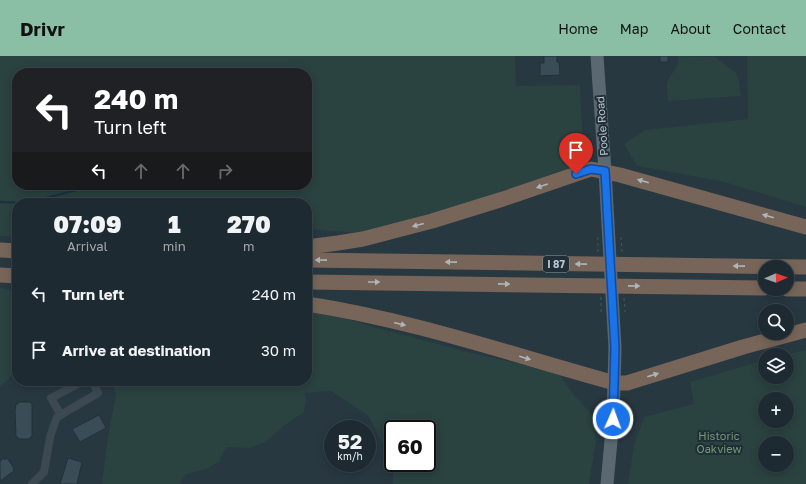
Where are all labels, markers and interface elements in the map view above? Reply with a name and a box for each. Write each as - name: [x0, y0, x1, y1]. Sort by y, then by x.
- text: Drivr: [20, 17, 65, 40]
- text: Home: [558, 20, 598, 37]
- text: Map: [620, 20, 648, 37]
- text: About: [670, 20, 711, 37]
- text: Contact: [733, 20, 786, 37]
- text: 240 m: [94, 82, 178, 115]
- icon: left: [28, 84, 80, 136]
- street label: Poole Road: [593, 96, 610, 156]
- text: Turn left: [94, 116, 167, 138]
- pin: [559, 133, 593, 174]
- icon: arrive: [565, 139, 587, 161]
- icon: left: [88, 160, 110, 182]
- icon: ahead: [130, 160, 152, 182]
- icon: ahead: [172, 160, 194, 182]
- icon: right: [214, 160, 236, 182]
- one-way arrow: [637, 178, 649, 184]
- one-way arrow: [535, 183, 547, 189]
- text: 07:09: [53, 209, 122, 238]
- text: 1: [168, 209, 181, 238]
- text: 270: [227, 209, 271, 238]
- one-way arrow: [762, 213, 774, 219]
- one-way arrow: [411, 223, 424, 229]
- text: Arrival: [67, 238, 108, 254]
- text: min: [163, 238, 186, 254]
- text: m: [243, 238, 255, 254]
- road number: I 87: [543, 256, 569, 272]
- one-way arrow: [315, 257, 327, 264]
- one-way arrow: [444, 259, 457, 265]
- north arrow: [758, 260, 794, 296]
- map controls: [758, 260, 794, 472]
- one-way arrow: [574, 261, 587, 267]
- one-way arrow: [732, 263, 745, 269]
- one-way arrow: [368, 279, 381, 285]
- one-way arrow: [498, 281, 511, 287]
- icon: left: [28, 283, 50, 305]
- one-way arrow: [628, 283, 641, 289]
- text: Turn left: [62, 285, 124, 303]
- text: 240 m: [252, 285, 296, 303]
- button: search: [758, 304, 794, 340]
- one-way arrow: [394, 321, 406, 327]
- icon: arrive: [28, 339, 50, 361]
- text: Arrive at destination: [62, 341, 211, 359]
- text: 30 m: [261, 341, 296, 359]
- button: layers: [758, 348, 794, 384]
- one-way arrow: [520, 355, 532, 361]
- one-way arrow: [647, 372, 659, 378]
- button: +: [758, 392, 794, 428]
- position arrow: [592, 398, 634, 440]
- speed limit sign: 60: [384, 420, 436, 472]
- text: 52: [338, 429, 362, 453]
- park label: Historic Oakview: [697, 429, 742, 455]
- button: −: [758, 436, 794, 472]
- text: km/h: [337, 450, 363, 462]

